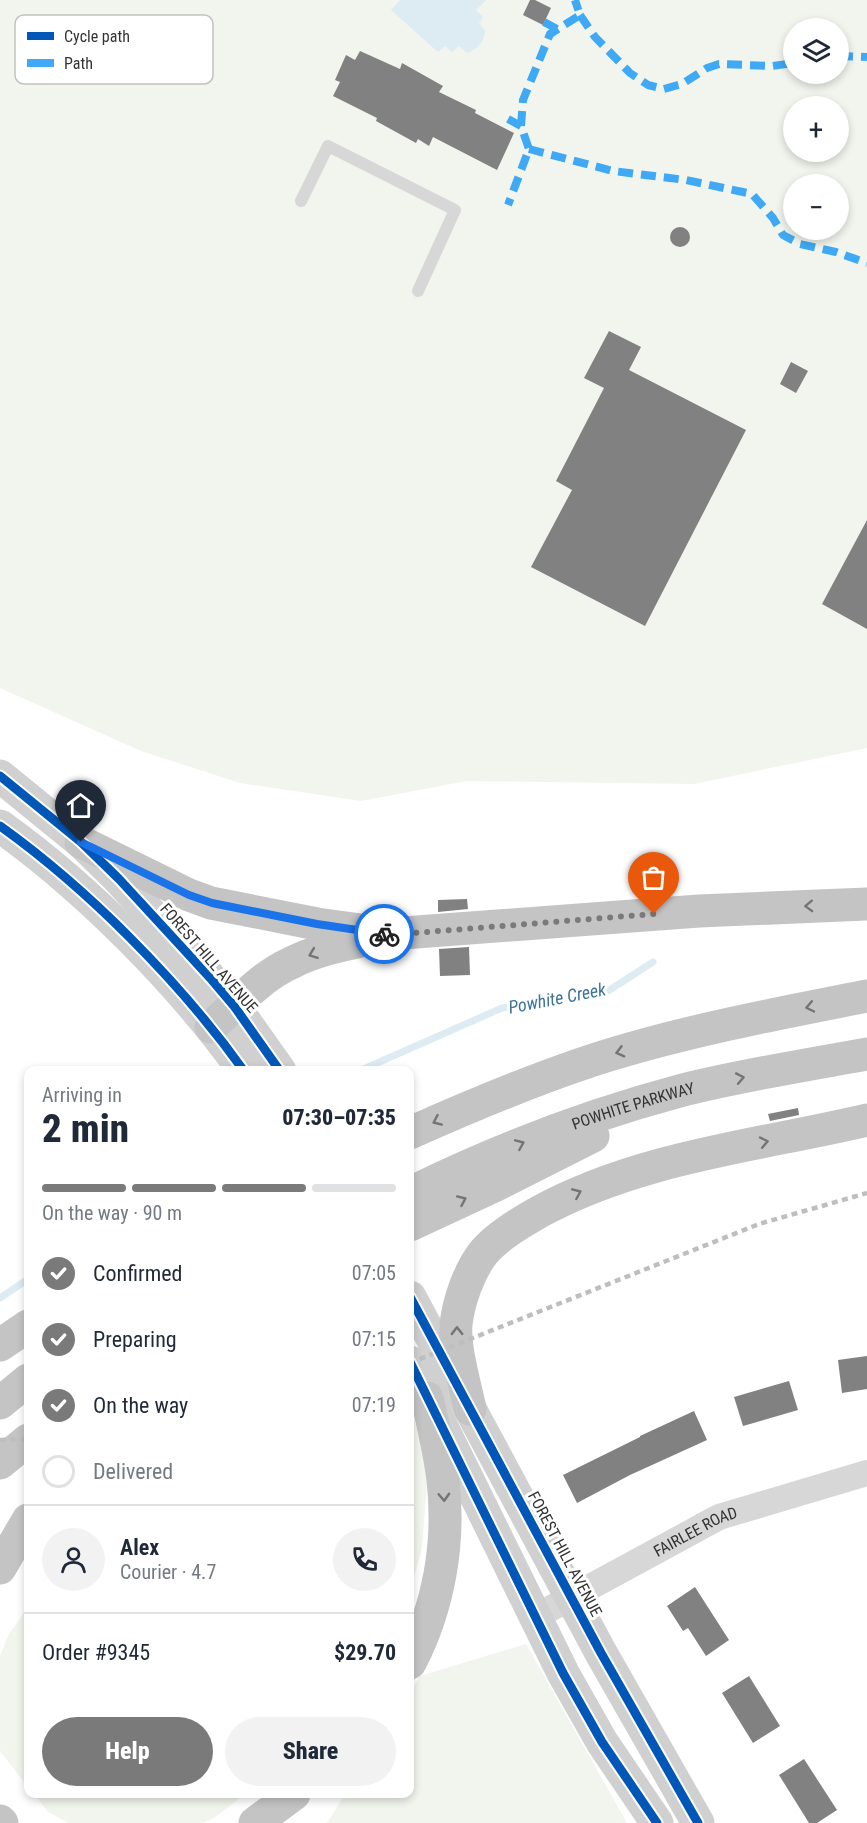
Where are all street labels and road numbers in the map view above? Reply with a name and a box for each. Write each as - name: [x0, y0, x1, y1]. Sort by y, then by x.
- street label: FOREST HILL AVENUE: [156, 899, 262, 1017]
- street label: POWHITE PARKWAY: [569, 1078, 697, 1133]
- street label: FOREST HILL AVENUE: [524, 1488, 606, 1620]
- street label: FAIRLEE ROAD: [650, 1503, 739, 1560]

